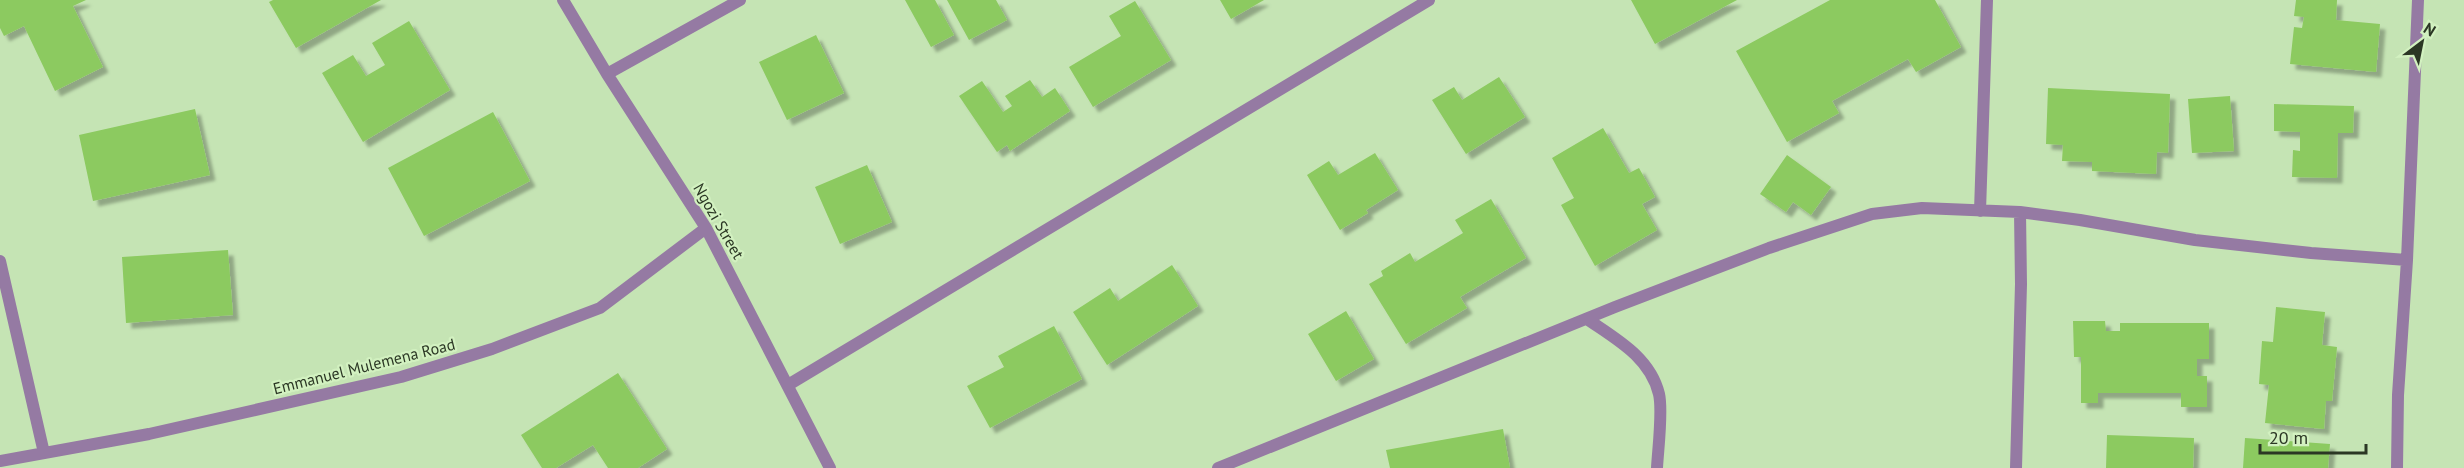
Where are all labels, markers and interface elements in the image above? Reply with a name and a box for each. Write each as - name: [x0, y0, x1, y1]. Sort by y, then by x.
- north arrow: [2392, 12, 2452, 72]
- text: N: [2420, 18, 2440, 41]
- street label: Ngozi Street: [689, 180, 749, 263]
- street label: Emmanuel Mulemena Road: [271, 334, 457, 398]
- scale bar: [2260, 417, 2366, 455]
- text: 20 m: [2269, 426, 2308, 449]

